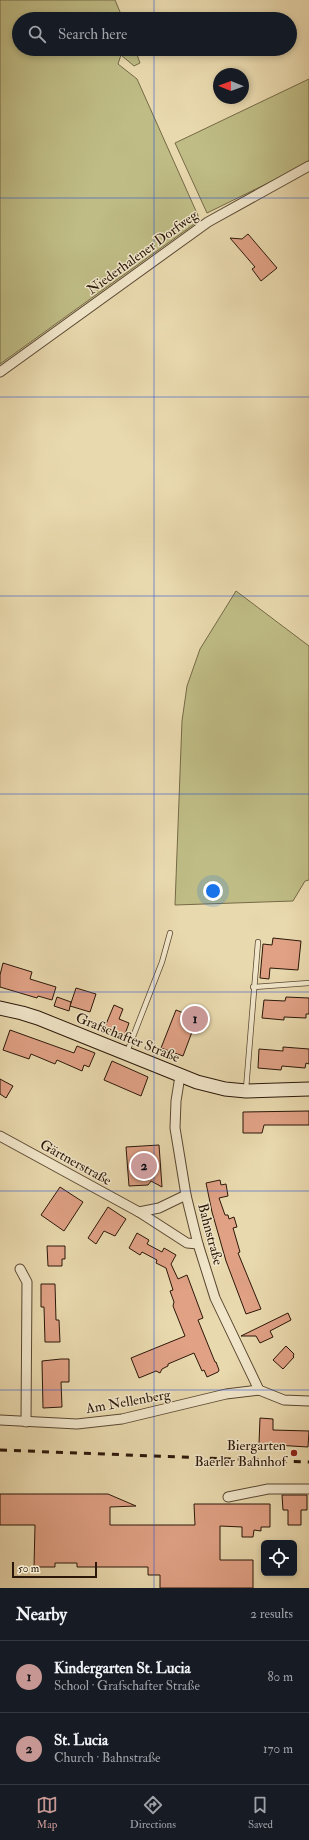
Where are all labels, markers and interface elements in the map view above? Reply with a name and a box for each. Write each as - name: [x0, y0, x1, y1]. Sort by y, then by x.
- search box: [12, 12, 297, 56]
- icon: search: [26, 23, 48, 45]
- text: Search here: [58, 25, 127, 44]
- north arrow: [213, 68, 249, 104]
- street label: Niederhalener Dorfweg: [84, 206, 202, 298]
- your location: [203, 881, 223, 901]
- pin: 1: [182, 1004, 208, 1034]
- street label: Grafschafter Straße: [73, 1009, 182, 1066]
- street label: Gärtnerstraße: [37, 1136, 115, 1189]
- pin: 2: [131, 1151, 157, 1181]
- street label: Bahnstraße: [194, 1201, 227, 1267]
- street label: Am Nellenberg: [83, 1385, 173, 1417]
- place label: Biergarten Baerler Bahnhof: [194, 1437, 288, 1470]
- marker: Biergarten Baerler Bahnhof: [289, 1448, 299, 1458]
- map controls: [261, 1540, 297, 1576]
- button: locate: [261, 1540, 297, 1576]
- scale bar: [12, 1560, 97, 1579]
- text: 50 m: [18, 1562, 39, 1575]
- text: Nearby: [16, 1604, 67, 1625]
- text: 2 results: [250, 1606, 293, 1622]
- text: Kindergarten St. Lucia: [54, 1659, 191, 1678]
- text: 1: [27, 1669, 31, 1685]
- text: 80 m: [267, 1669, 293, 1685]
- text: School · Grafschafter Straße: [54, 1678, 200, 1694]
- text: St. Lucia: [54, 1731, 108, 1750]
- text: 2: [26, 1741, 32, 1757]
- text: 170 m: [263, 1741, 293, 1757]
- text: Church · Bahnstraße: [54, 1750, 161, 1766]
- tab: Map: [36, 1794, 58, 1831]
- tab: Directions: [130, 1794, 176, 1831]
- tab: Saved: [248, 1794, 273, 1831]

